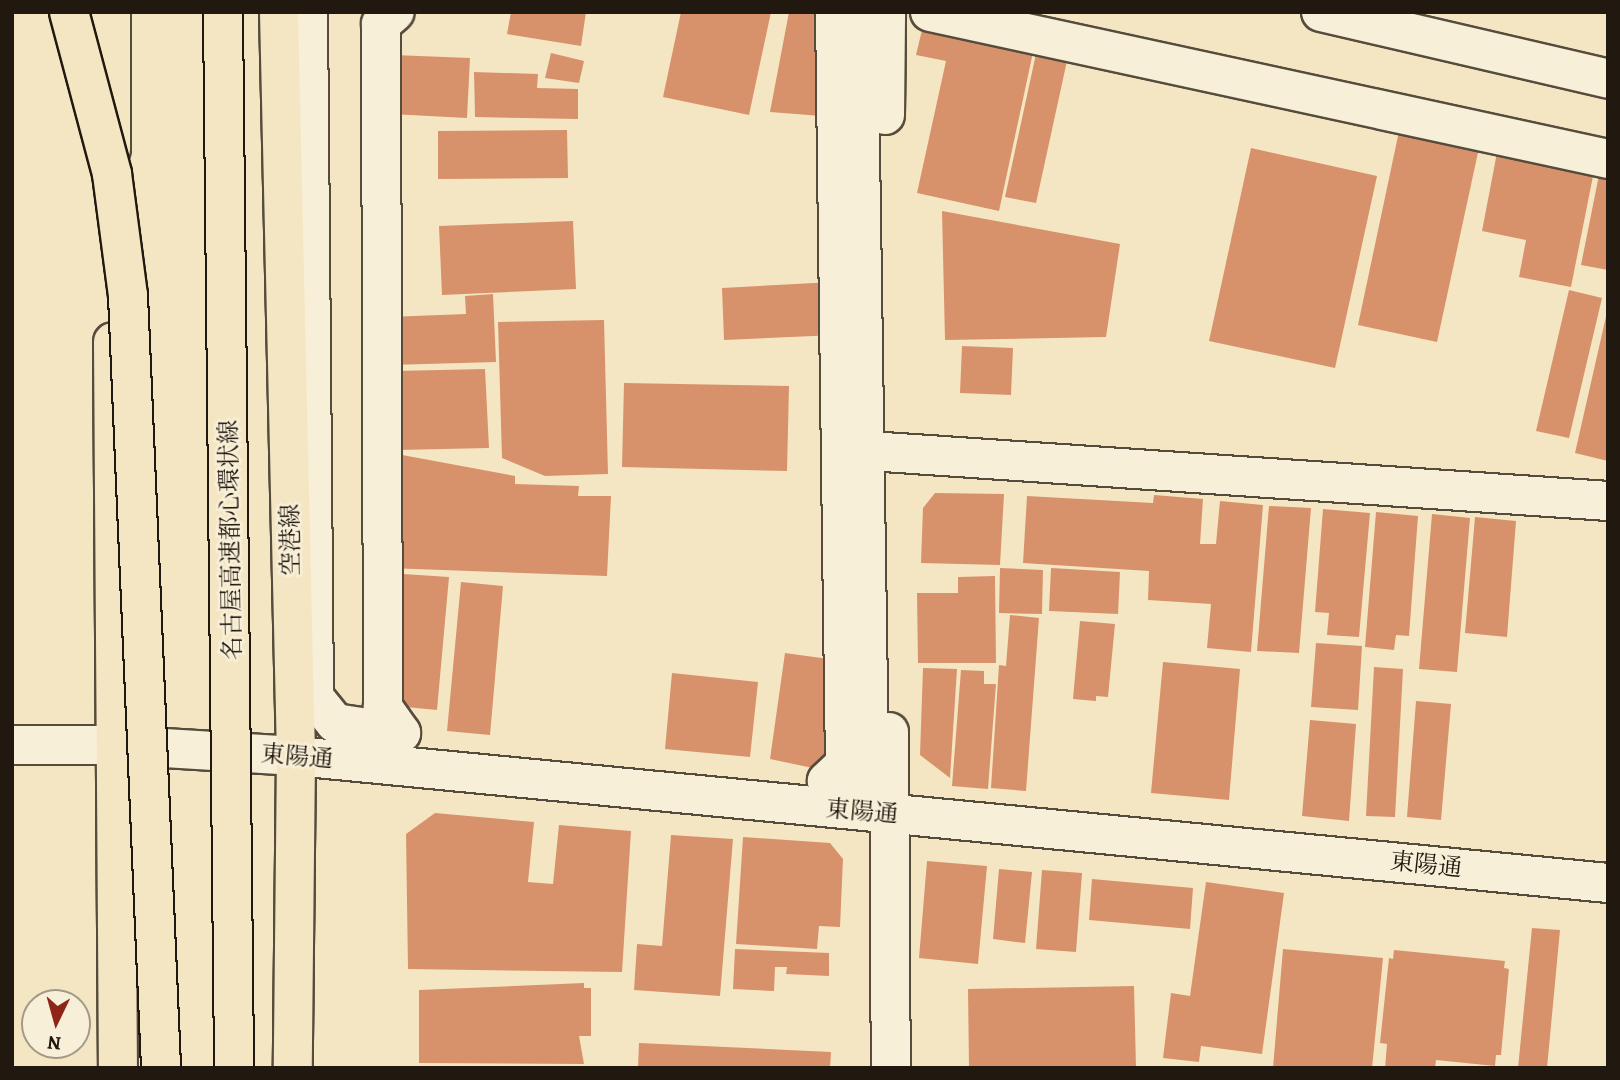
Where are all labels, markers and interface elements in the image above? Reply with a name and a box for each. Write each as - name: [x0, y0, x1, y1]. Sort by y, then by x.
- street label: 名古屋高速都心環状線: [215, 420, 247, 660]
- street label: 空港線: [276, 504, 306, 576]
- street label: 東陽通: [260, 740, 334, 774]
- street label: 東陽通: [825, 795, 899, 829]
- street label: 東陽通: [1389, 847, 1463, 883]
- north arrow: [21, 989, 91, 1059]
- text: N: [46, 1029, 62, 1056]

